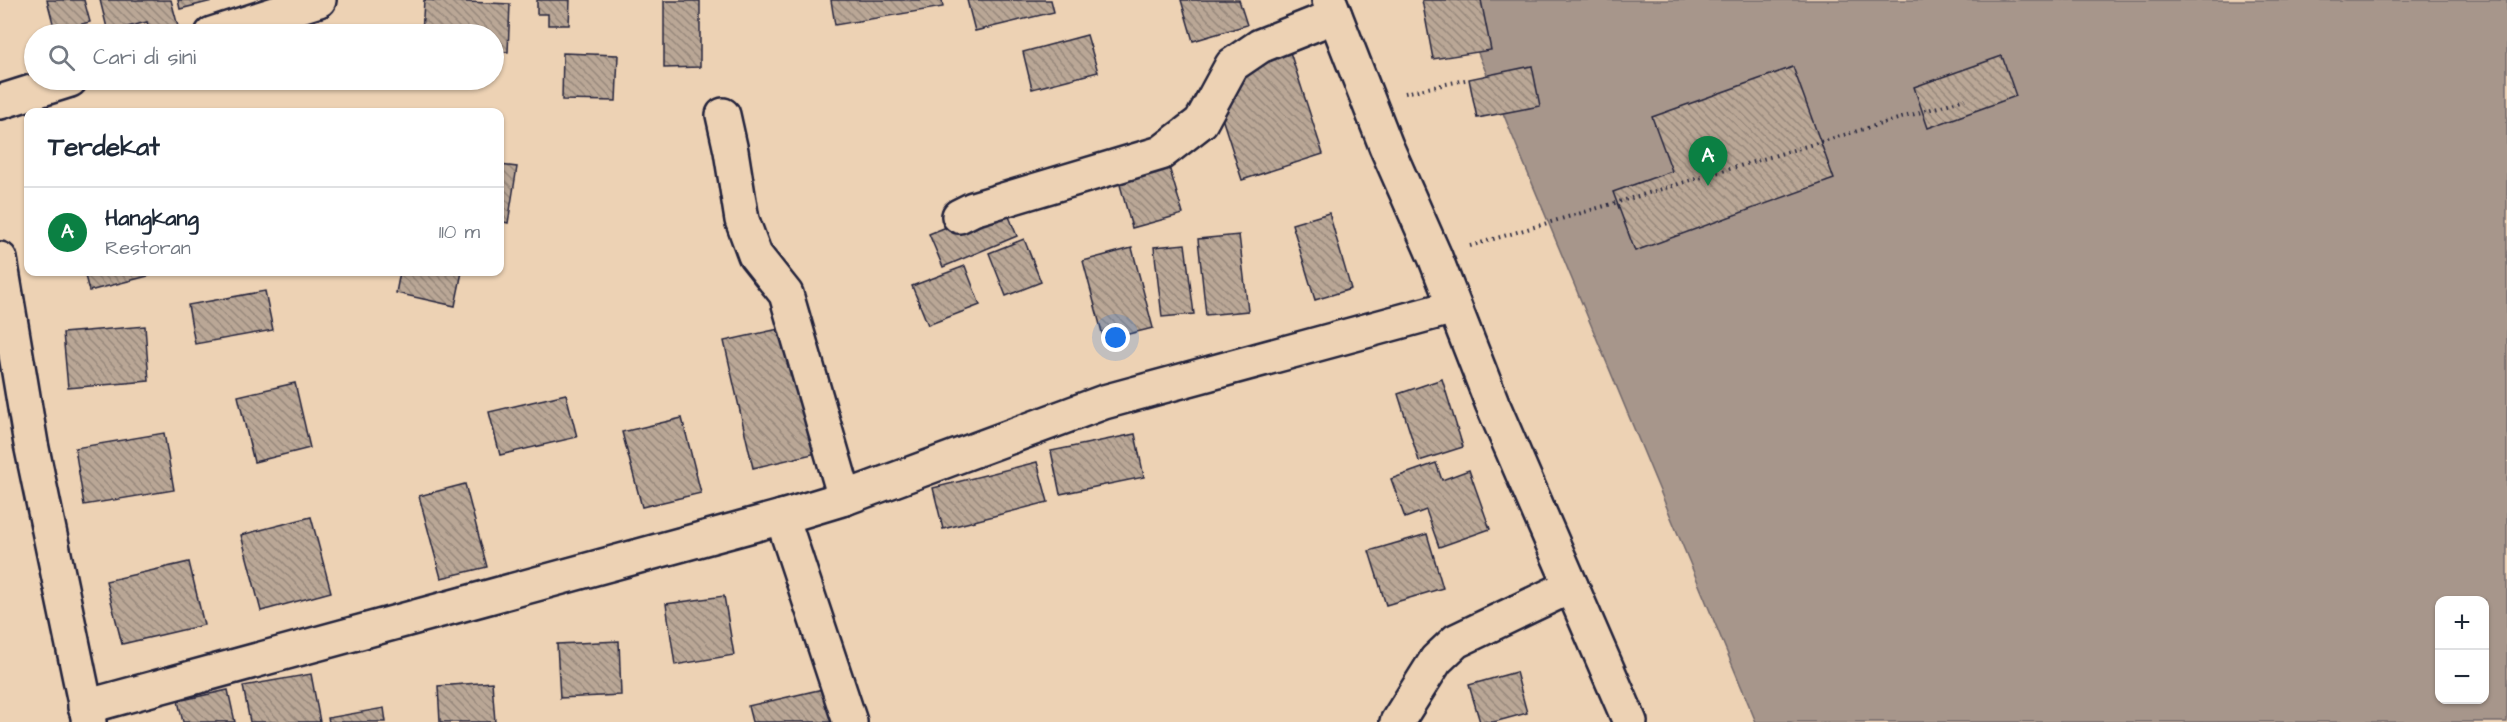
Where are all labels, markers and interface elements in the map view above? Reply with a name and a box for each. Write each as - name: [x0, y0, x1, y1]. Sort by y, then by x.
- search box: [24, 24, 504, 90]
- icon: search: [45, 41, 78, 74]
- text: Cari di sini: [93, 42, 196, 73]
- text: Terdekat: [48, 129, 160, 165]
- pin: A: [1688, 136, 1728, 186]
- text: Hangkang: [105, 203, 199, 234]
- text: A: [61, 218, 74, 246]
- text: 110 m: [439, 218, 480, 246]
- text: Restoran: [105, 234, 191, 262]
- your location: [1101, 323, 1130, 352]
- map controls: [2435, 596, 2489, 704]
- button: +: [2435, 596, 2489, 650]
- button: −: [2435, 650, 2489, 704]

